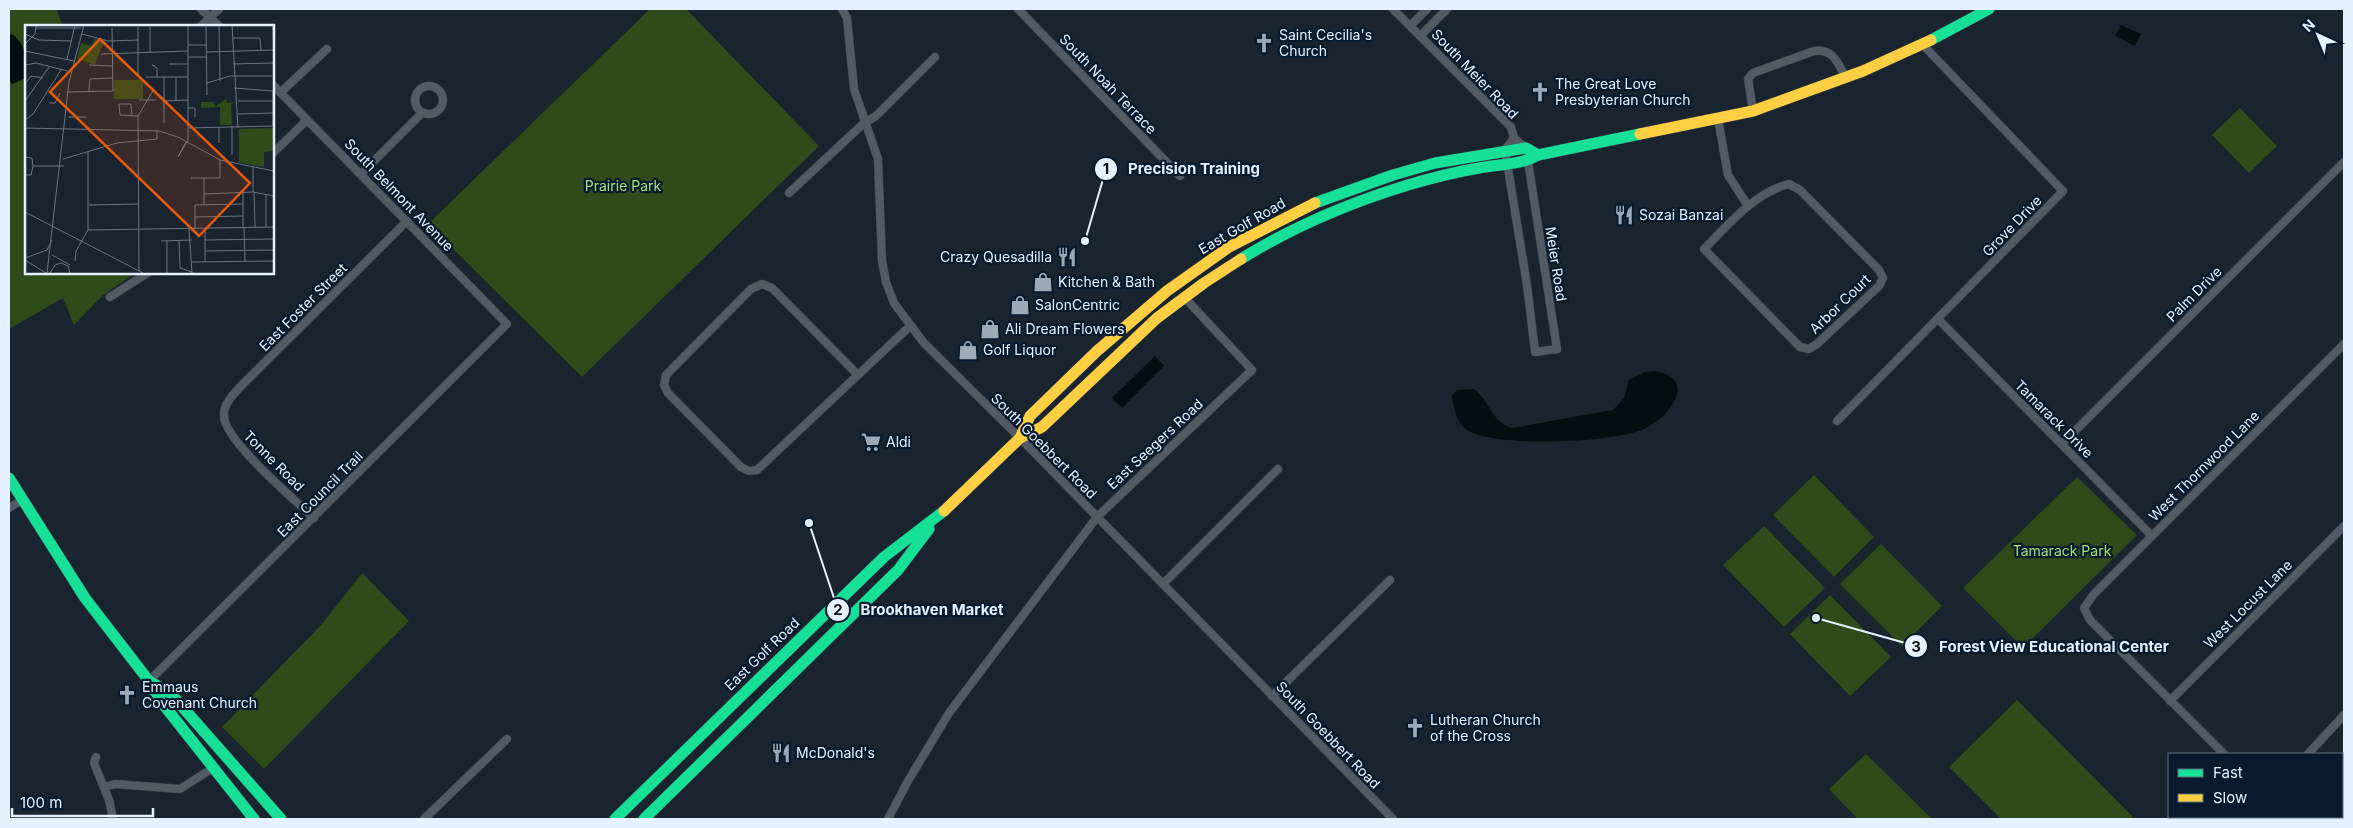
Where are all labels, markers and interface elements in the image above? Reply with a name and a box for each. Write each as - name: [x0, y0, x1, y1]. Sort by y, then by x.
- north arrow: [2293, 10, 2343, 60]
- text: N: [2299, 15, 2318, 35]
- inset map: [25, 25, 274, 274]
- street label: South Meier Road: [1428, 25, 1522, 122]
- place label: Saint Cecilia's Church: [1279, 26, 1372, 59]
- street label: South Noah Terrace: [1056, 30, 1160, 137]
- church icon: Saint Cecilia's Church: [1253, 32, 1275, 54]
- place label: The Great Love Presbyterian Church: [1555, 75, 1691, 108]
- church icon: The Great Love Presbyterian Church: [1529, 81, 1551, 103]
- street label: South Belmont Avenue: [341, 135, 458, 254]
- callout: Precision Training: [1093, 154, 1270, 184]
- text: 1: [1103, 159, 1109, 178]
- text: Precision Training: [1128, 159, 1260, 178]
- park label: Prairie Park: [585, 177, 662, 194]
- street label: Grove Drive: [1978, 192, 2045, 260]
- street label: East Golf Road: [1195, 194, 1288, 257]
- restaurant icon: Sozai Banzai: [1613, 204, 1635, 226]
- place label: Sozai Banzai: [1639, 206, 1723, 223]
- street label: Meier Road: [1542, 225, 1571, 302]
- restaurant icon: Crazy Quesadilla: [1056, 246, 1078, 268]
- place label: Crazy Quesadilla: [940, 248, 1052, 265]
- street label: East Foster Street: [255, 259, 350, 354]
- street label: Palm Drive: [2162, 262, 2225, 325]
- street label: Arbor Court: [1806, 270, 1874, 337]
- shop icon: Kitchen & Bath: [1032, 271, 1054, 293]
- place label: Kitchen & Bath: [1058, 273, 1155, 290]
- shop icon: SalonCentric: [1009, 294, 1031, 316]
- place label: SalonCentric: [1035, 296, 1120, 313]
- shop icon: Ali Dream Flowers: [979, 318, 1001, 340]
- place label: Ali Dream Flowers: [1005, 320, 1125, 337]
- shop icon: Golf Liquor: [957, 339, 979, 361]
- place label: Golf Liquor: [983, 341, 1056, 358]
- street label: Tamarack Drive: [2012, 376, 2097, 461]
- street label: South Goebbert Road: [988, 389, 1101, 502]
- street label: East Seegers Road: [1103, 395, 1206, 492]
- street label: West Thornwood Lane: [2145, 407, 2262, 524]
- street label: Tonne Road: [241, 427, 308, 494]
- supermarket icon: Aldi: [860, 431, 882, 453]
- place label: Aldi: [886, 433, 911, 450]
- street label: East Council Trail: [273, 447, 366, 540]
- park label: Tamarack Park: [2013, 542, 2112, 559]
- street label: West Locust Lane: [2200, 556, 2295, 651]
- callout: Brookhaven Market: [825, 595, 1013, 625]
- text: 2: [833, 600, 843, 619]
- text: Brookhaven Market: [861, 600, 1004, 619]
- street label: East Golf Road: [721, 614, 803, 694]
- callout: Forest View Educational Center: [1904, 631, 2178, 661]
- text: 3: [1911, 637, 1921, 656]
- text: Forest View Educational Center: [1939, 637, 2169, 656]
- street label: South Goebbert Road: [1273, 677, 1384, 792]
- place label: Emmaus Covenant Church: [142, 678, 257, 711]
- church icon: Emmaus Covenant Church: [116, 684, 138, 706]
- place label: Lutheran Church of the Cross: [1430, 711, 1541, 744]
- church icon: Lutheran Church of the Cross: [1404, 717, 1426, 739]
- restaurant icon: McDonald's: [770, 742, 792, 764]
- place label: McDonald's: [796, 744, 875, 761]
- legend: [2168, 753, 2343, 818]
- text: Fast: [2213, 763, 2243, 782]
- scale bar: [12, 786, 154, 818]
- text: Slow: [2213, 788, 2247, 807]
- text: 100 m: [20, 793, 62, 812]

